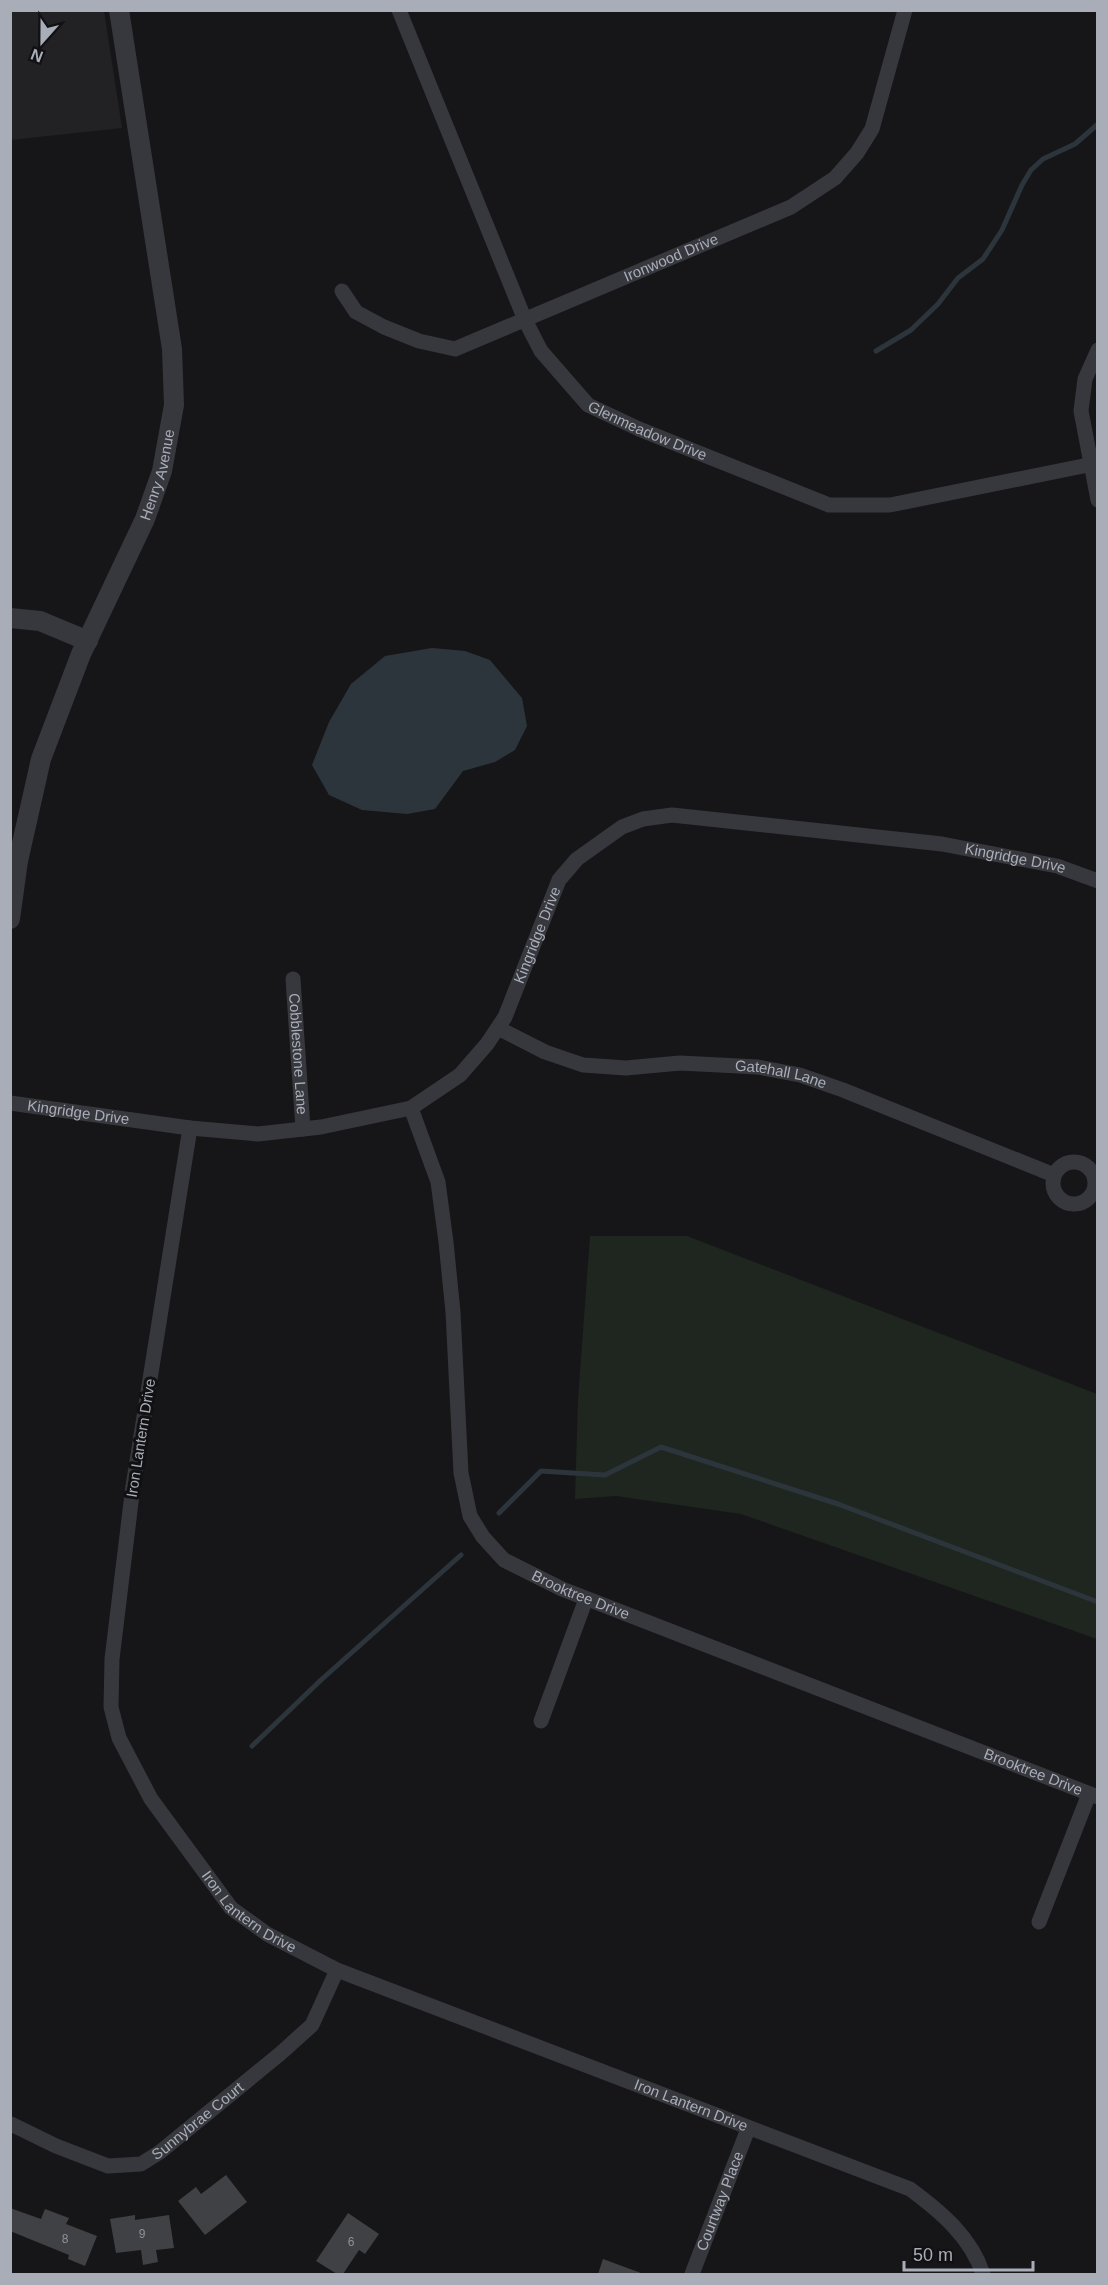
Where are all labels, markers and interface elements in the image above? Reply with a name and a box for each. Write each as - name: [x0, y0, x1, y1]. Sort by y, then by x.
- north arrow: [12, 12, 72, 72]
- text: N: [28, 46, 45, 66]
- street label: Ironwood Drive: [621, 230, 721, 285]
- street label: Glenmeadow Drive: [586, 397, 710, 463]
- street label: Henry Avenue: [136, 428, 177, 522]
- street label: Kingridge Drive: [963, 840, 1068, 877]
- street label: Kingridge Drive: [510, 884, 564, 986]
- street label: Cobblestone Lane: [286, 992, 311, 1115]
- street label: Gatehall Lane: [735, 1057, 829, 1092]
- street label: Kingridge Drive: [26, 1097, 130, 1127]
- street label: Iron Lantern Drive: [123, 1377, 158, 1499]
- street label: Brooktree Drive: [529, 1566, 632, 1622]
- street label: Brooktree Drive: [982, 1745, 1085, 1798]
- street label: Iron Lantern Drive: [199, 1867, 299, 1956]
- street label: Iron Lantern Drive: [632, 2075, 750, 2134]
- street label: Sunnybrae Court: [148, 2078, 247, 2163]
- street label: Courtway Place: [693, 2149, 746, 2253]
- house number: 9: [139, 2227, 146, 2241]
- house number: 8: [62, 2232, 69, 2246]
- scale bar: [904, 2234, 1033, 2272]
- house number: 6: [348, 2235, 355, 2249]
- text: 50 m: [913, 2245, 953, 2265]

